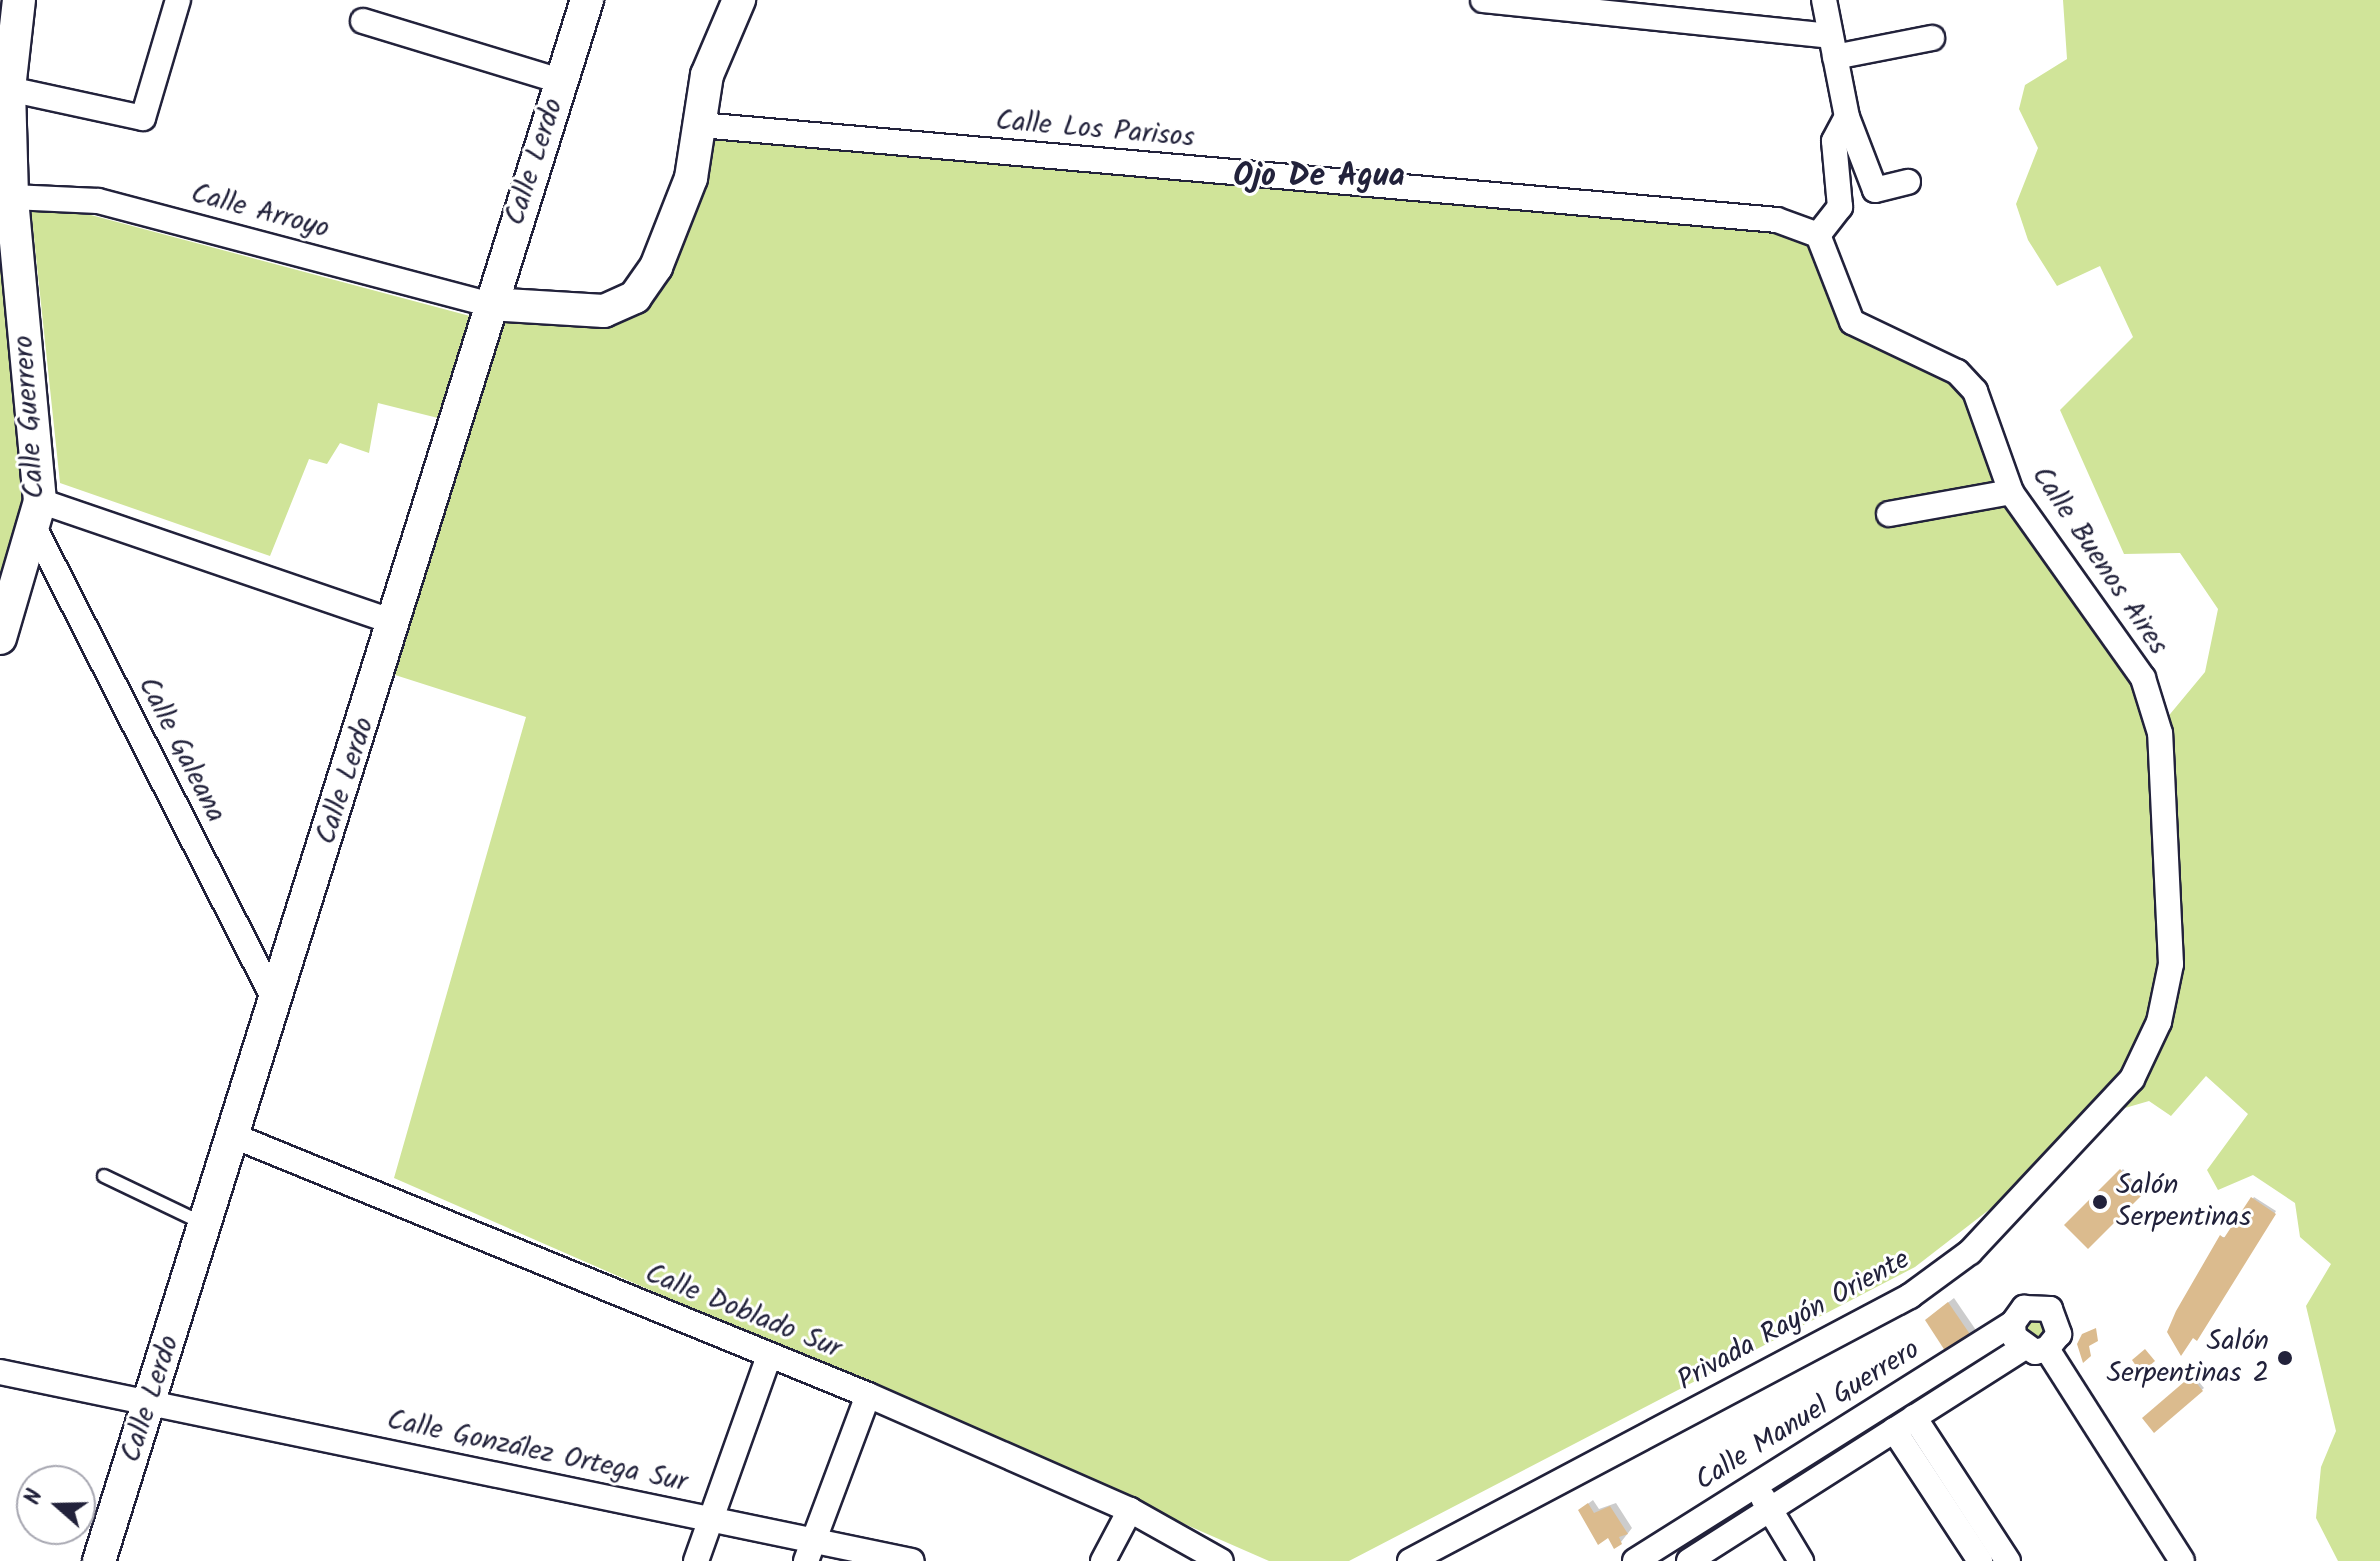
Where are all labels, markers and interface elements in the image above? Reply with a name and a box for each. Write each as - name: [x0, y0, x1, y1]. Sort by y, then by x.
- street label: Calle Lerdo: [499, 94, 571, 230]
- street label: Calle Los Parisos: [994, 105, 1196, 155]
- district label: Ojo De Agua: [1233, 158, 1405, 196]
- street label: Calle Arroyo: [187, 177, 333, 247]
- street label: Calle Guerrero: [8, 334, 52, 500]
- street label: Calle Buenos Aires: [2024, 461, 2174, 661]
- street label: Calle Galeana: [130, 672, 232, 828]
- street label: Calle Lerdo: [310, 713, 382, 849]
- place label: Salón Serpentinas: [2116, 1169, 2251, 1235]
- marker: Salón Serpentinas: [2091, 1193, 2109, 1211]
- street label: Privada Rayón Oriente: [1672, 1243, 1916, 1399]
- street label: Calle Doblado Sur: [640, 1257, 846, 1367]
- place label: Salón Serpentinas 2: [2106, 1325, 2269, 1391]
- street label: Calle Lerdo: [115, 1331, 187, 1467]
- street label: Calle Manuel Guerrero: [1690, 1333, 1926, 1499]
- marker: Salón Serpentinas 2: [2276, 1349, 2294, 1367]
- street label: Calle González Ortega Sur: [384, 1404, 690, 1500]
- north arrow: [16, 1465, 96, 1545]
- text: N: [16, 1485, 54, 1510]

